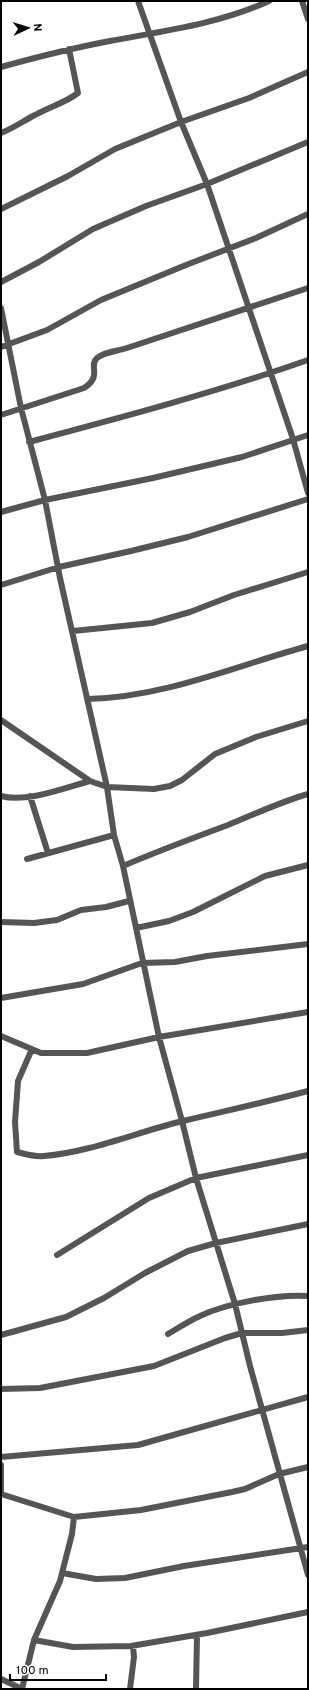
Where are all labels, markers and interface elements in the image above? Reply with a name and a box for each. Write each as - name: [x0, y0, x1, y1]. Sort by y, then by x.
- north arrow: [8, 8, 48, 48]
- text: N: [30, 23, 44, 32]
- scale bar: [10, 1656, 106, 1682]
- text: 100 m: [16, 1663, 49, 1679]

